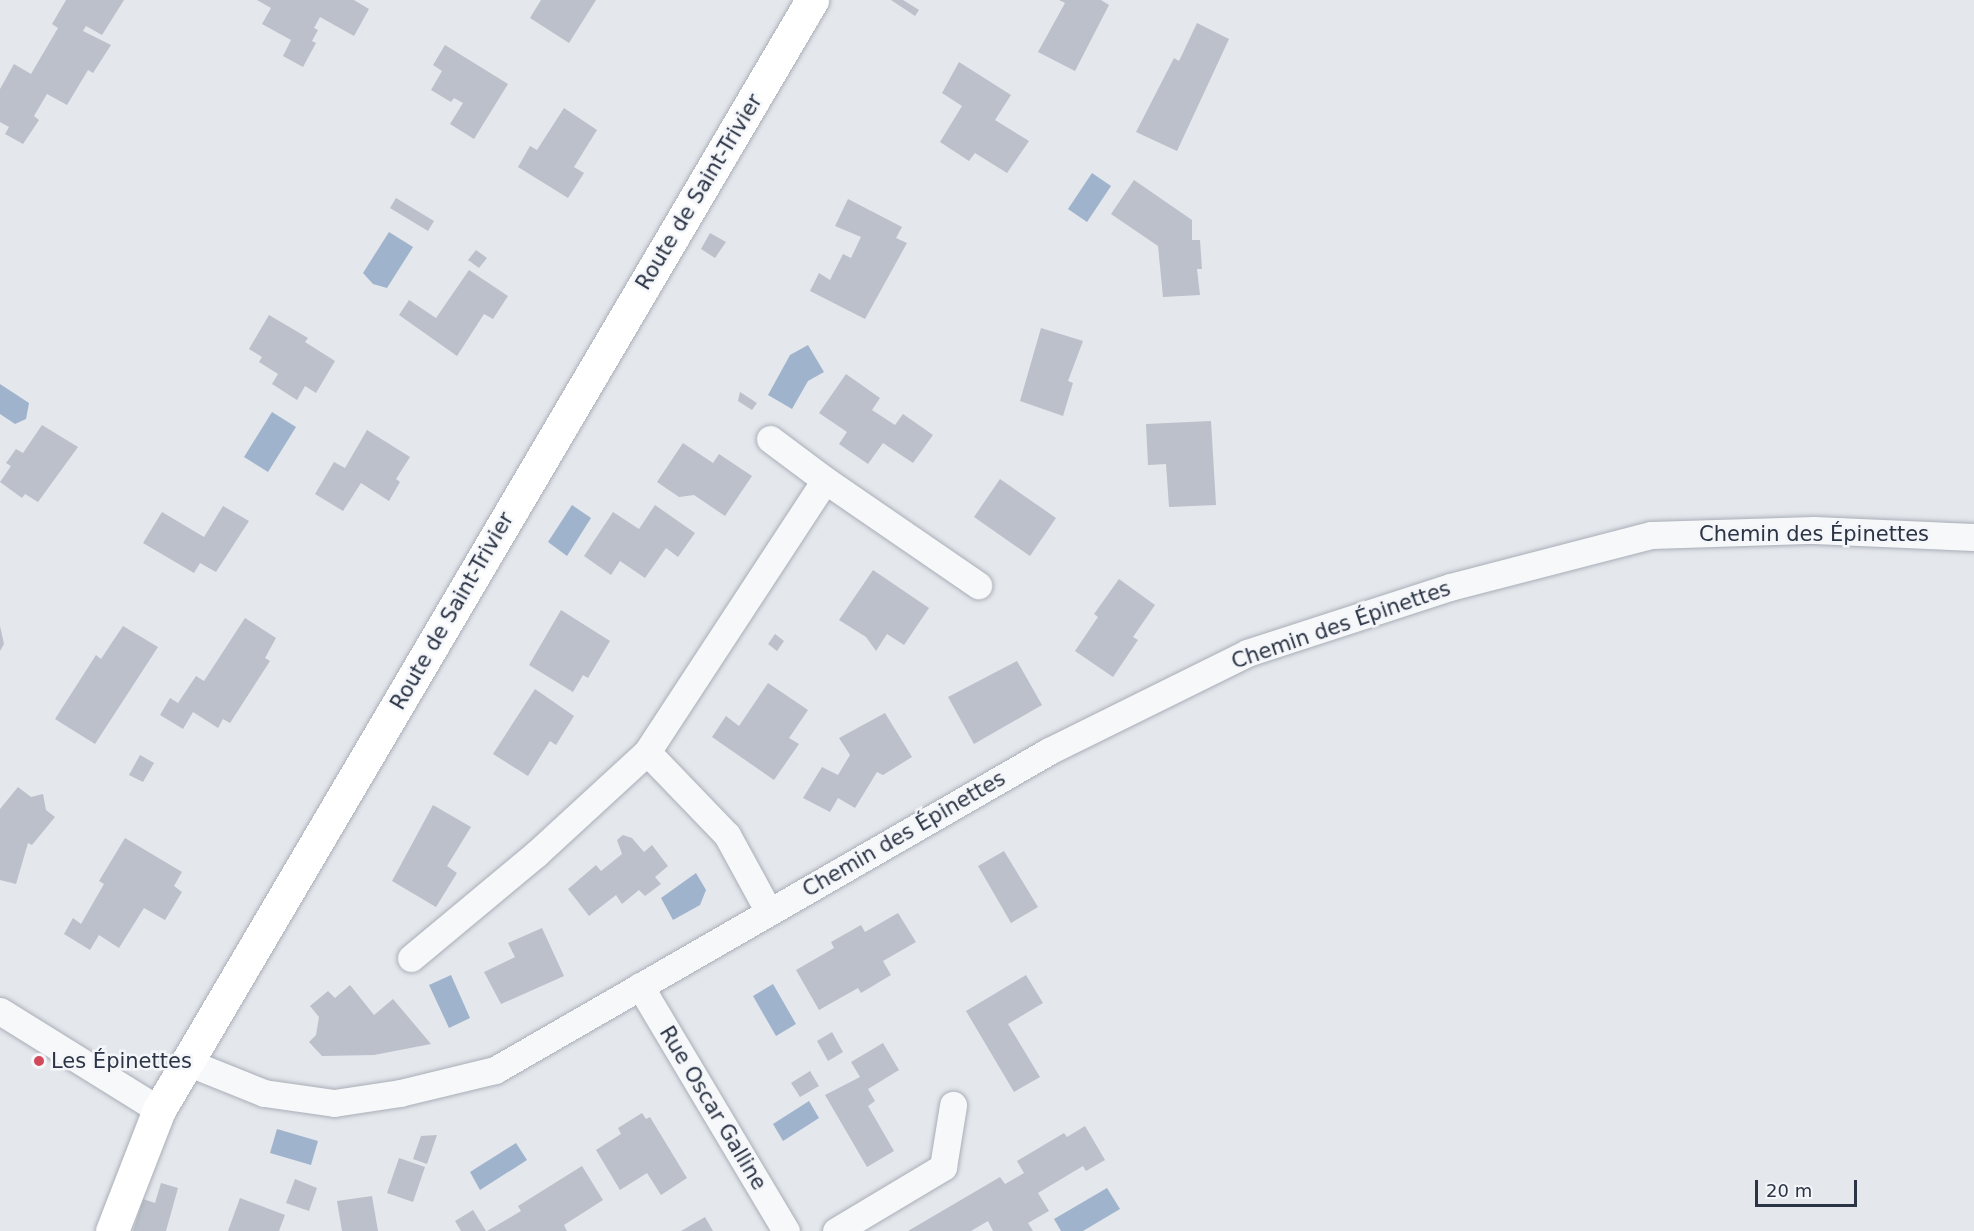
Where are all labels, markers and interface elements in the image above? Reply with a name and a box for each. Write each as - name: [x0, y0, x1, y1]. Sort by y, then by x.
- street label: Route de Saint-Trivier: [631, 90, 767, 294]
- street label: Route de Saint-Trivier: [385, 508, 519, 714]
- street label: Chemin des Épinettes: [1699, 521, 1929, 547]
- street label: Chemin des Épinettes: [1228, 576, 1454, 674]
- street label: Chemin des Épinettes: [798, 766, 1010, 902]
- street label: Rue Oscar Galline: [654, 1022, 772, 1194]
- place label: Les Épinettes: [51, 1048, 192, 1074]
- marker: Les Épinettes: [32, 1054, 46, 1068]
- scale bar: [1758, 1168, 1860, 1206]
- text: 20 m: [1766, 1180, 1812, 1201]

